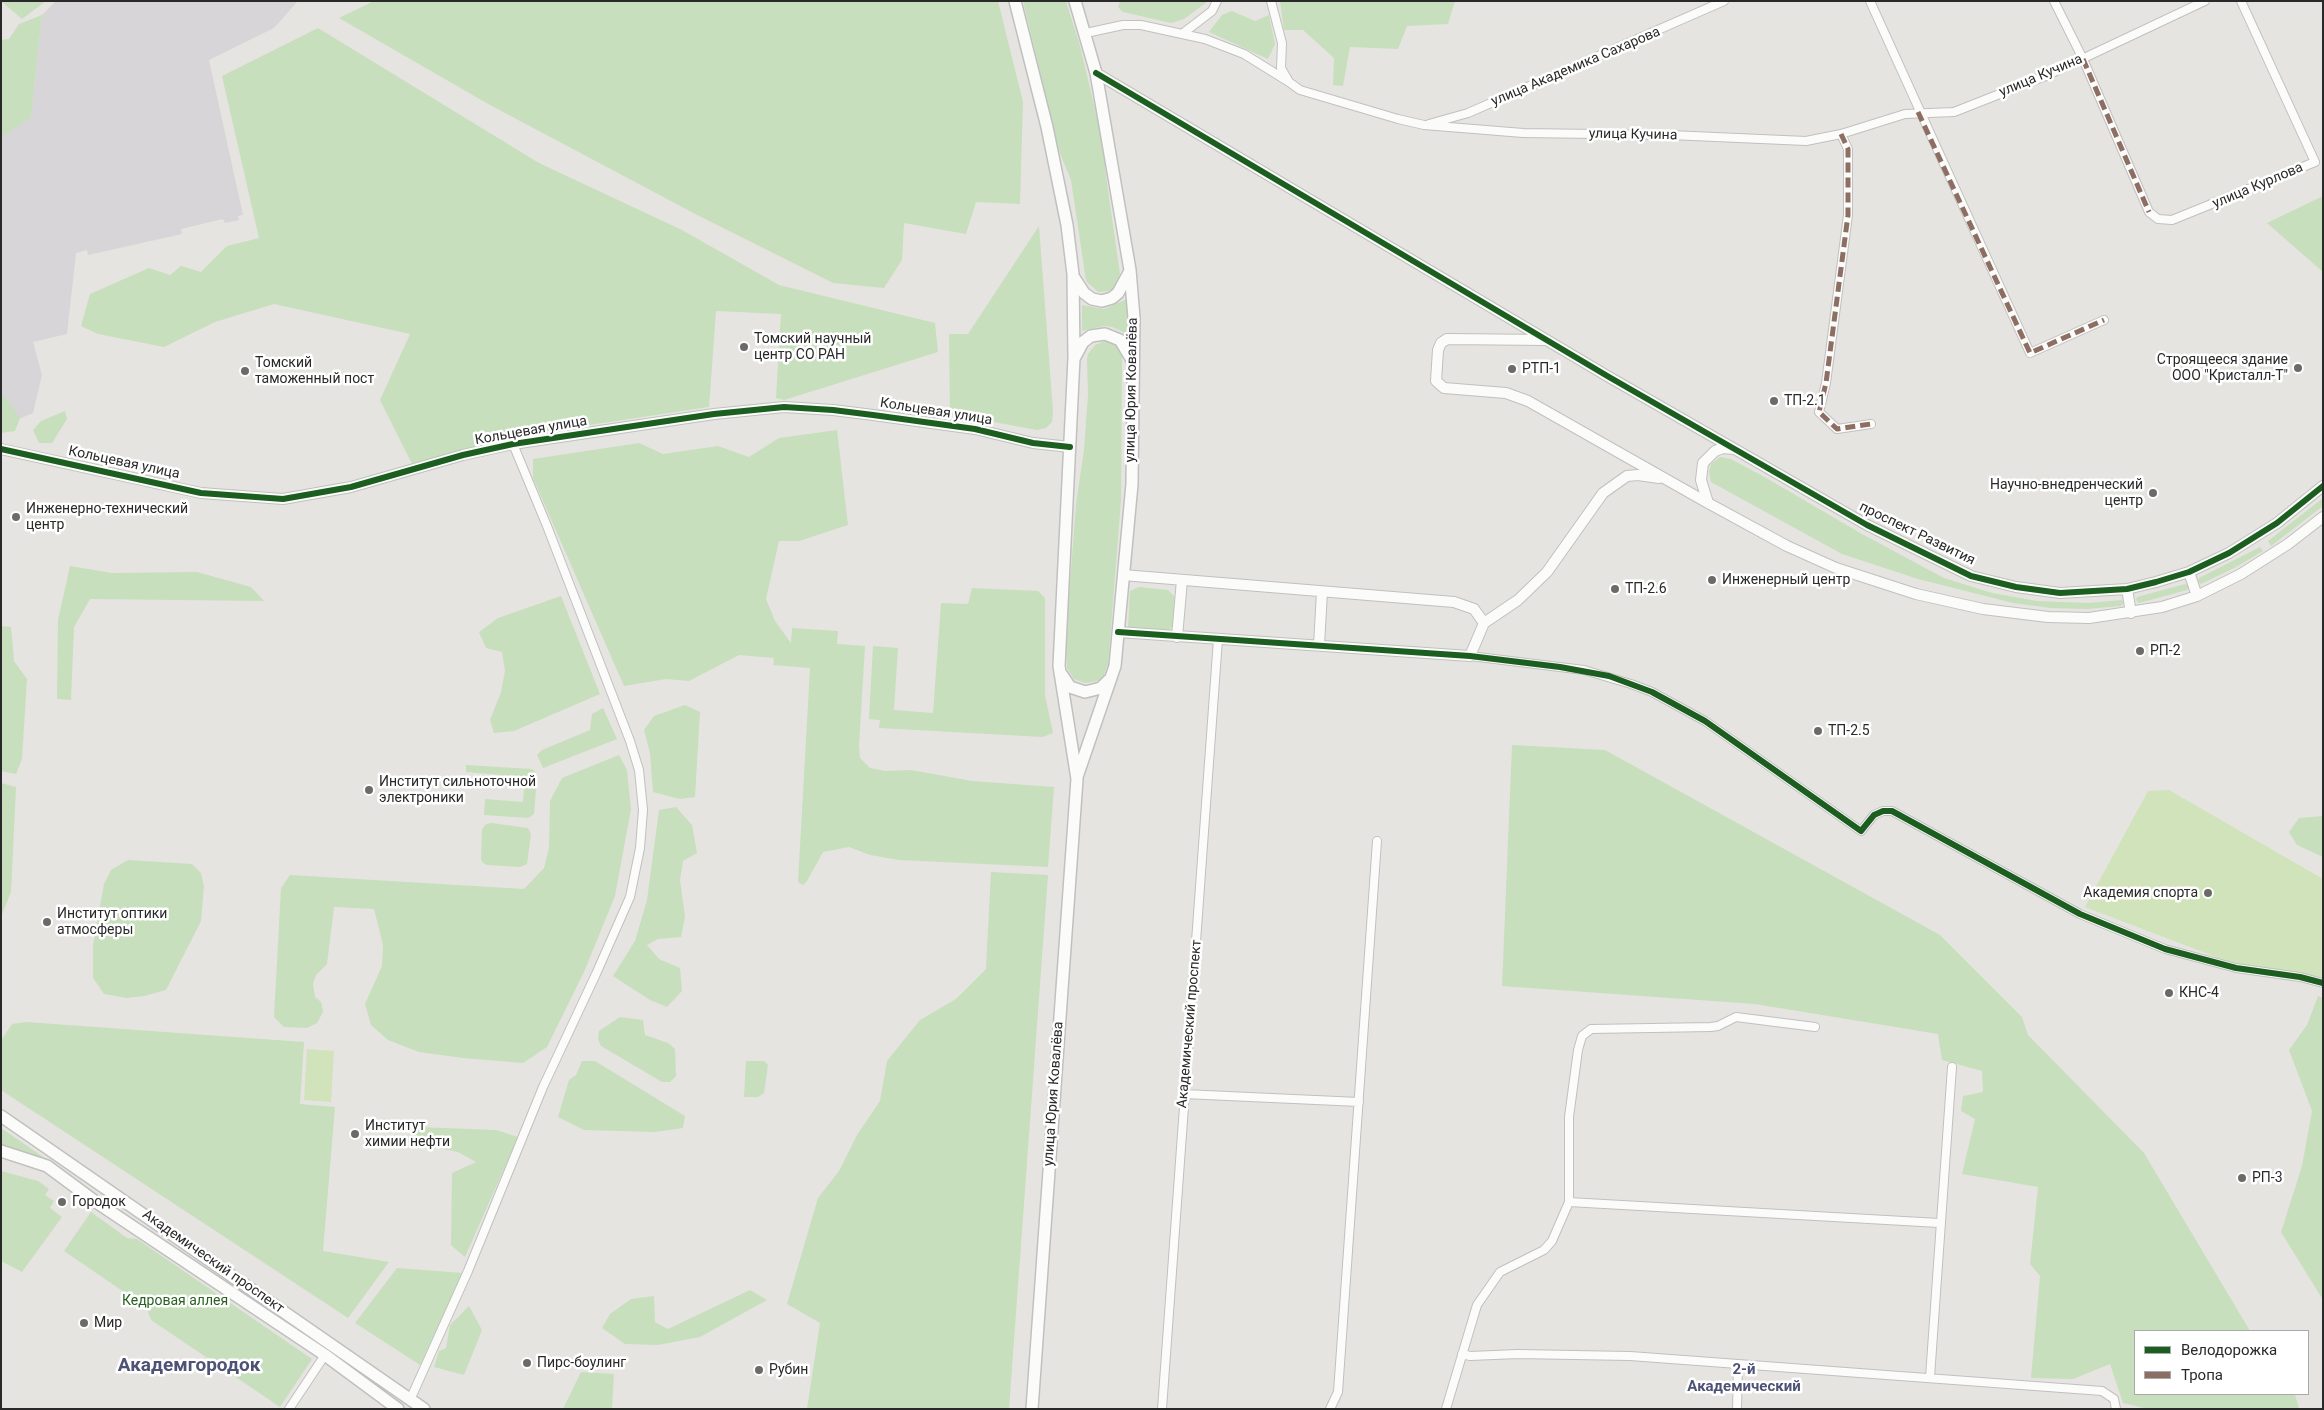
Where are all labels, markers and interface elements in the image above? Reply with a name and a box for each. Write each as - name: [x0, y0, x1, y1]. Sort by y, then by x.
- street label: улица Академика Сахарова: [1489, 24, 1663, 110]
- street label: улица Кучина: [1997, 51, 2085, 101]
- street label: улица Кучина: [1589, 126, 1677, 144]
- street label: улица Курлова: [2210, 159, 2306, 213]
- street label: улица Юрия Ковалёва: [1122, 317, 1142, 463]
- place label: Томский научный центр СО РАН: [754, 331, 871, 364]
- marker: Томский научный центр СО РАН: [738, 341, 750, 353]
- place label: Строящееся здание ООО "Кристалл-Т": [2157, 352, 2288, 384]
- place label: Томский таможенный пост: [255, 355, 374, 388]
- place label: РТП-1: [1522, 361, 1561, 377]
- marker: Строящееся здание ООО "Кристалл-Т": [2292, 362, 2304, 374]
- marker: РТП-1: [1506, 363, 1518, 375]
- marker: Томский таможенный пост: [239, 365, 251, 377]
- place label: ТП-2.1: [1784, 393, 1826, 409]
- street label: Кольцевая улица: [879, 395, 993, 429]
- marker: ТП-2.1: [1768, 395, 1780, 407]
- street label: Кольцевая улица: [474, 413, 588, 449]
- street label: Кольцевая улица: [67, 443, 181, 483]
- place label: Научно-внедренческий центр: [1990, 477, 2143, 510]
- marker: Научно-внедренческий центр: [2147, 487, 2159, 499]
- street label: проспект Развития: [1856, 499, 1978, 569]
- place label: Инженерно-технический центр: [26, 501, 188, 534]
- marker: Инженерно-технический центр: [10, 511, 22, 523]
- place label: Инженерный центр: [1722, 572, 1850, 588]
- marker: Инженерный центр: [1706, 574, 1718, 586]
- place label: ТП-2.6: [1625, 581, 1667, 597]
- marker: ТП-2.6: [1609, 583, 1621, 595]
- place label: РП-2: [2150, 643, 2181, 659]
- marker: РП-2: [2134, 645, 2146, 657]
- place label: ТП-2.5: [1828, 723, 1870, 739]
- marker: ТП-2.5: [1812, 725, 1824, 737]
- place label: Институт сильноточной электроники: [379, 774, 536, 806]
- marker: Институт сильноточной электроники: [363, 784, 375, 796]
- place label: Академия спорта: [2083, 885, 2198, 901]
- marker: Академия спорта: [2202, 887, 2214, 899]
- place label: Институт оптики атмосферы: [57, 906, 167, 939]
- marker: Институт оптики атмосферы: [41, 916, 53, 928]
- street label: Академический проспект: [1174, 939, 1206, 1109]
- place label: КНС-4: [2179, 985, 2219, 1001]
- marker: КНС-4: [2163, 987, 2175, 999]
- street label: улица Юрия Ковалёва: [1041, 1021, 1067, 1167]
- place label: Институт химии нефти: [365, 1118, 450, 1150]
- marker: Институт химии нефти: [349, 1128, 361, 1140]
- place label: РП-3: [2252, 1170, 2283, 1186]
- marker: РП-3: [2236, 1172, 2248, 1184]
- place label: Городок: [72, 1194, 126, 1210]
- marker: Городок: [56, 1196, 68, 1208]
- street label: Академический проспект: [139, 1207, 287, 1317]
- park label: Кедровая аллея: [122, 1293, 228, 1309]
- place label: Мир: [94, 1315, 122, 1331]
- marker: Мир: [78, 1317, 90, 1329]
- legend: [2134, 1330, 2309, 1395]
- text: Велодорожка: [2181, 1341, 2277, 1359]
- district label: Академгородок: [118, 1355, 260, 1377]
- place label: Пирс-боулинг: [537, 1355, 626, 1371]
- marker: Пирс-боулинг: [521, 1357, 533, 1369]
- district label: 2-й Академический: [1687, 1361, 1801, 1396]
- place label: Рубин: [769, 1362, 808, 1378]
- marker: Рубин: [753, 1364, 765, 1376]
- text: Тропа: [2181, 1366, 2223, 1384]

